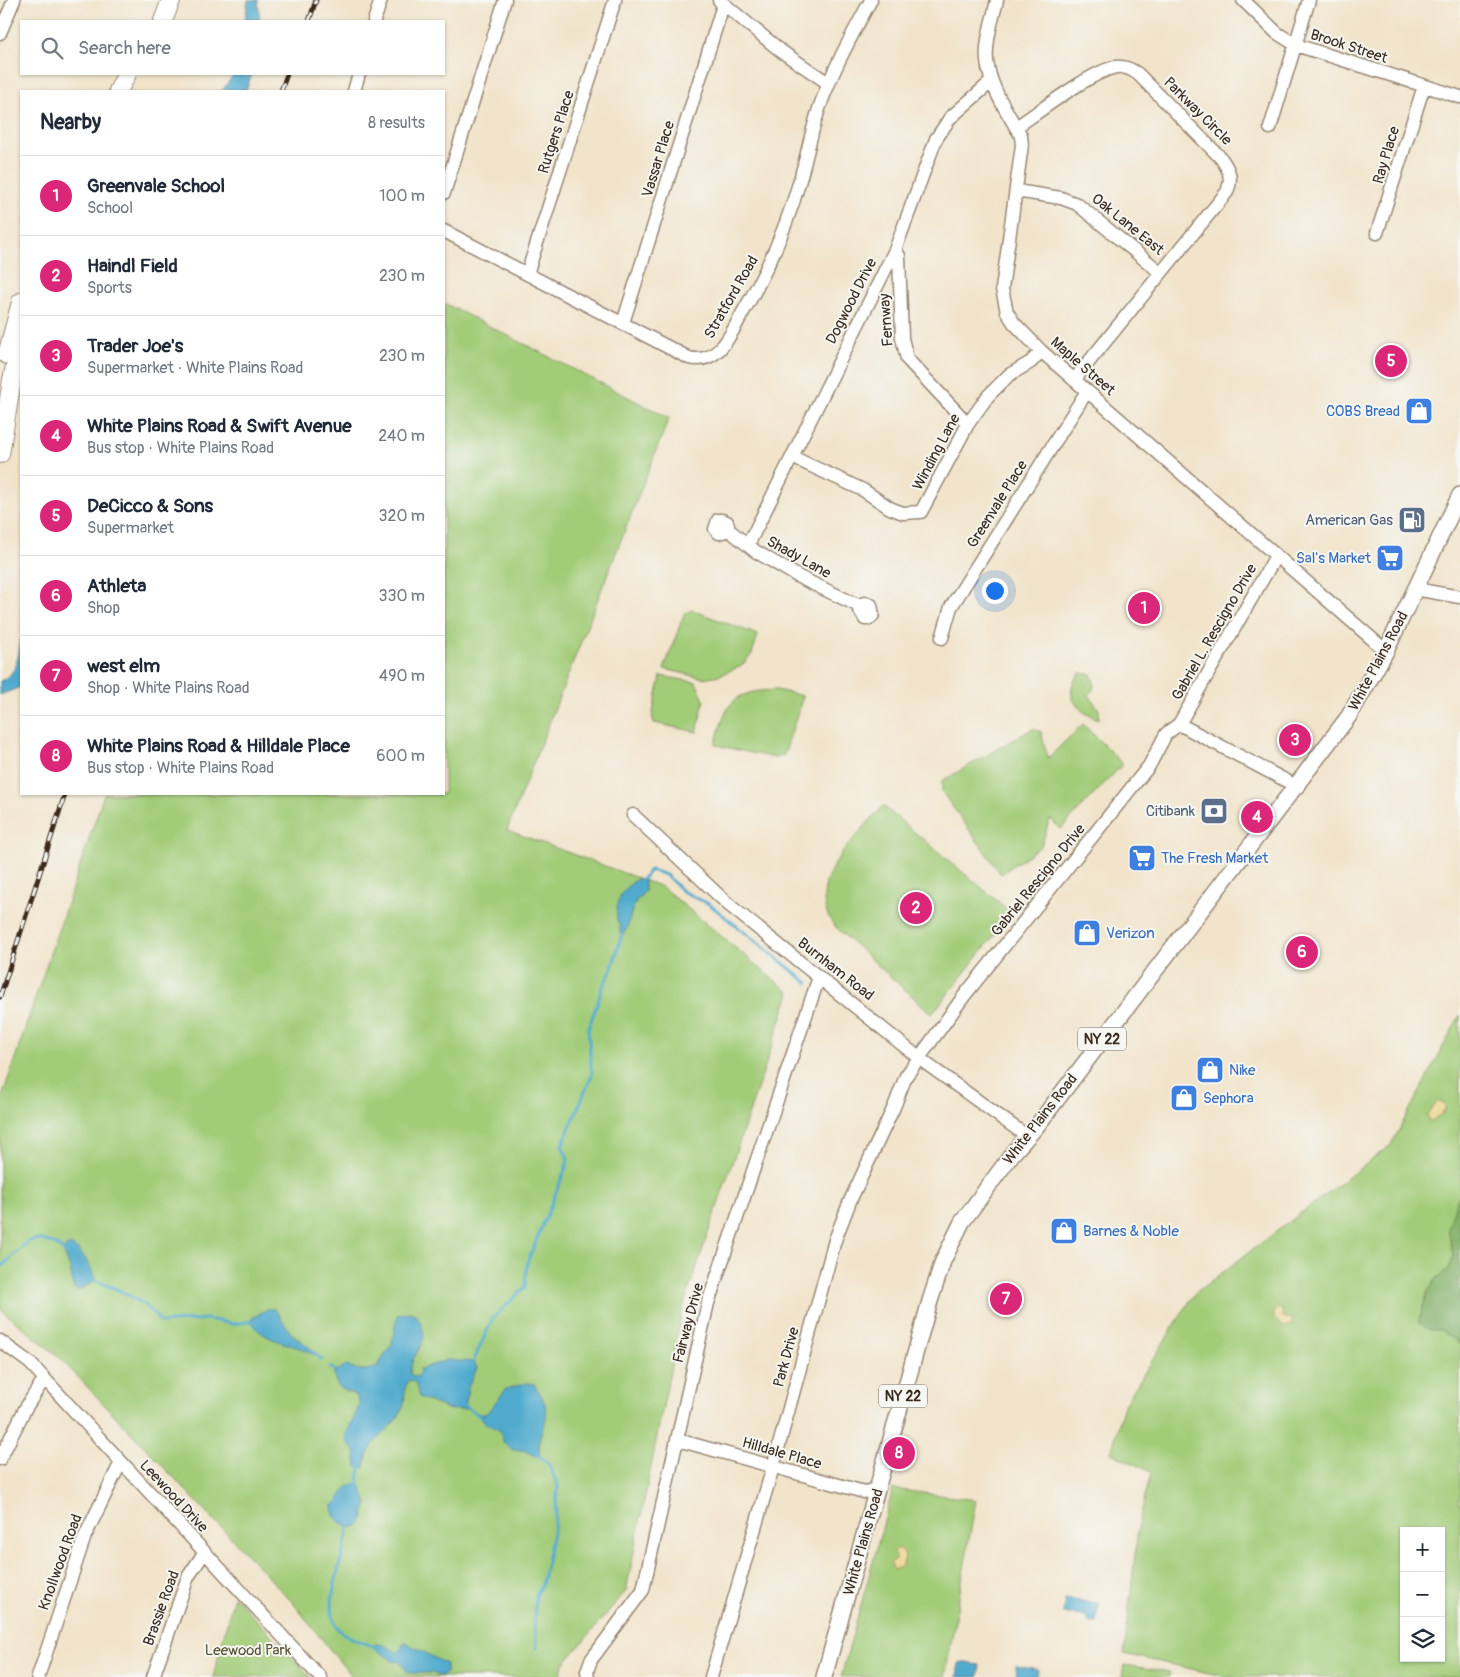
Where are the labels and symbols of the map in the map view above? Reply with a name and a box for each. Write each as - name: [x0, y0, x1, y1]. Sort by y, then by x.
- street label: Brook Street: [1308, 25, 1391, 68]
- street label: Parkway Circle: [1159, 73, 1236, 150]
- street label: Rutgers Place: [534, 88, 579, 176]
- street label: Vassar Place: [638, 118, 679, 200]
- street label: Ray Place: [1369, 124, 1404, 186]
- street label: Oak Lane East: [1088, 189, 1168, 260]
- street label: Stratford Road: [700, 252, 763, 342]
- street label: Dogwood Drive: [822, 255, 881, 347]
- street label: Fernway: [875, 292, 898, 347]
- street label: Maple Street: [1046, 333, 1120, 400]
- pin: 5: [1375, 342, 1407, 380]
- shop icon: COBS Bread: [1404, 396, 1434, 426]
- place label: COBS Bread: [1326, 402, 1400, 421]
- street label: Winding Lane: [908, 410, 965, 494]
- street label: Greenvale Place: [963, 456, 1032, 552]
- fuel station icon: American Gas: [1397, 505, 1427, 535]
- place label: American Gas: [1305, 511, 1393, 530]
- street label: Shady Lane: [763, 532, 835, 583]
- supermarket icon: Sal's Market: [1375, 543, 1405, 573]
- place label: Sal's Market: [1296, 549, 1372, 568]
- street label: Gabriel L. Rescigno Drive: [1168, 560, 1262, 704]
- your location: [982, 578, 1008, 604]
- pin: 1: [1128, 589, 1160, 627]
- street label: White Plains Road: [1344, 608, 1413, 714]
- pin: 3: [1279, 721, 1311, 759]
- bank icon: Citibank: [1199, 796, 1229, 826]
- pin: 4: [1241, 798, 1273, 836]
- place label: Citibank: [1146, 802, 1196, 821]
- street label: Gabriel Rescigno Drive: [987, 820, 1090, 940]
- supermarket icon: The Fresh Market: [1127, 843, 1157, 873]
- place label: The Fresh Market: [1161, 849, 1269, 868]
- pin: 2: [900, 889, 932, 927]
- shop icon: Verizon: [1072, 918, 1102, 948]
- place label: Verizon: [1106, 924, 1155, 943]
- pin: 6: [1286, 933, 1318, 971]
- street label: Burnham Road: [794, 934, 878, 1005]
- road number: NY 22: [1078, 1028, 1126, 1050]
- shop icon: Nike: [1195, 1055, 1225, 1085]
- place label: Nike: [1229, 1061, 1256, 1080]
- street label: White Plains Road: [999, 1070, 1082, 1168]
- shop icon: Sephora: [1169, 1083, 1199, 1113]
- place label: Sephora: [1203, 1089, 1254, 1108]
- shop icon: Barnes & Noble: [1049, 1216, 1079, 1246]
- place label: Barnes & Noble: [1083, 1222, 1179, 1241]
- pin: 7: [990, 1280, 1022, 1318]
- street label: Fairway Drive: [669, 1281, 708, 1365]
- street label: Park Drive: [769, 1324, 804, 1389]
- road number: NY 22: [879, 1384, 927, 1408]
- street label: Hilldale Place: [740, 1433, 824, 1474]
- pin: 8: [883, 1434, 915, 1472]
- street label: Leewood Drive: [135, 1456, 212, 1537]
- street label: White Plains Road: [839, 1487, 888, 1598]
- street label: Knollwood Road: [34, 1511, 87, 1613]
- street label: Brassie Road: [139, 1568, 184, 1648]
- park label: Leewood Park: [205, 1641, 292, 1660]

